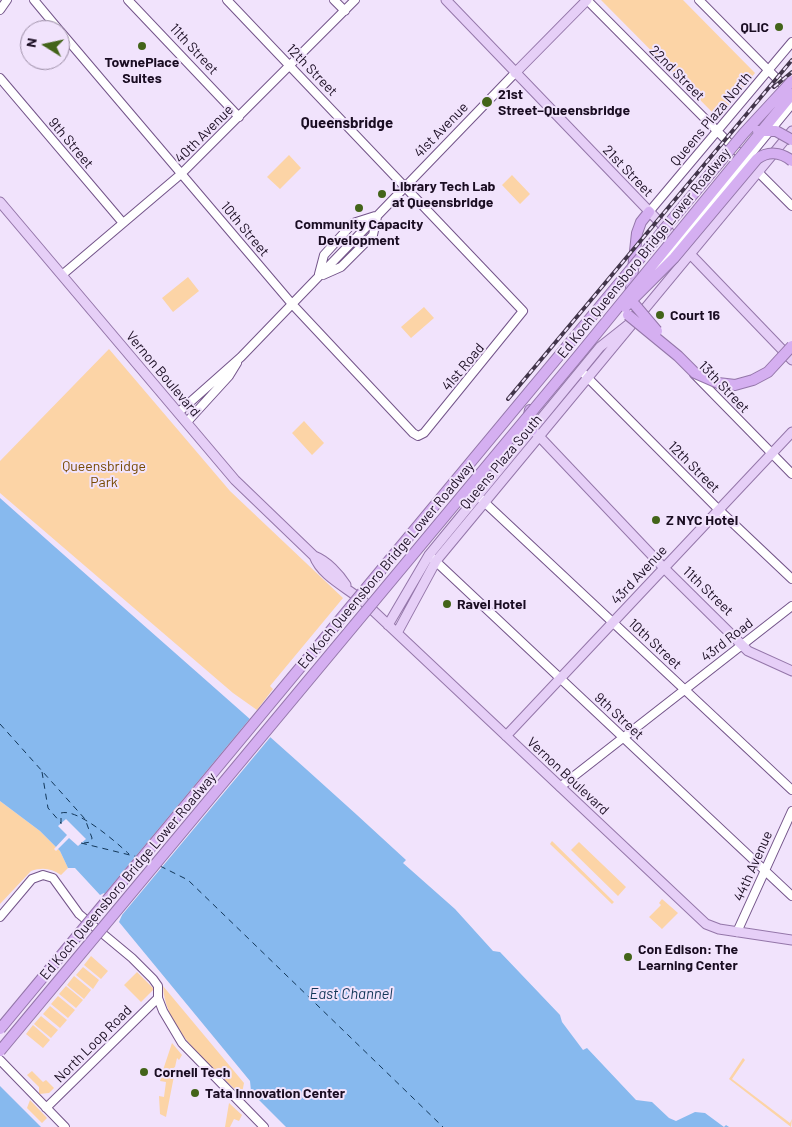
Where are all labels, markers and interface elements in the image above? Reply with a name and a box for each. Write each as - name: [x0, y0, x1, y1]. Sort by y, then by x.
- place label: QLIC: [740, 19, 769, 35]
- north arrow: [20, 20, 70, 70]
- street label: 11th Street: [166, 20, 222, 78]
- marker: QLIC: [773, 21, 785, 33]
- text: N: [22, 36, 40, 49]
- marker: TownePlace Suites: [136, 40, 148, 52]
- street label: 12th Street: [283, 40, 341, 100]
- street label: 22nd Street: [646, 42, 708, 104]
- place label: TownePlace Suites: [105, 54, 179, 86]
- street label: Queens Plaza North: [667, 69, 755, 169]
- place label: 21st Street–Queensbridge: [498, 86, 630, 118]
- marker: 21st Street–Queensbridge: [480, 95, 494, 109]
- street label: 41st Avenue: [410, 99, 472, 161]
- street label: 40th Avenue: [171, 101, 237, 167]
- street label: 9th Street: [45, 114, 97, 172]
- district label: Queensbridge: [301, 114, 393, 132]
- street label: 21st Street: [599, 142, 657, 200]
- street label: Ed Koch Queensboro Bridge Lower Roadway: [554, 144, 734, 362]
- place label: Library Tech Lab at Queensbridge: [392, 178, 496, 210]
- marker: Library Tech Lab at Queensbridge: [376, 188, 388, 200]
- street label: 10th Street: [217, 198, 273, 260]
- marker: Community Capacity Development: [353, 202, 365, 214]
- place label: Community Capacity Development: [295, 216, 423, 248]
- place label: Court 16: [670, 307, 720, 323]
- marker: Court 16: [654, 309, 666, 321]
- street label: Vernon Boulevard: [122, 328, 204, 420]
- street label: 41st Road: [438, 340, 488, 394]
- street label: 13th Street: [695, 358, 753, 416]
- street label: Queens Plaza South: [457, 411, 545, 513]
- street label: 12th Street: [665, 438, 723, 496]
- park label: Queensbridge Park: [62, 458, 146, 491]
- street label: Ed Koch Queensboro Bridge Lower Roadway: [294, 458, 478, 672]
- place label: Z NYC Hotel: [666, 512, 738, 528]
- marker: Z NYC Hotel: [650, 514, 662, 526]
- street label: 43rd Avenue: [607, 542, 671, 608]
- street label: 11th Street: [679, 563, 737, 619]
- place label: Ravel Hotel: [457, 596, 526, 612]
- marker: Ravel Hotel: [441, 598, 453, 610]
- street label: 43rd Road: [698, 614, 756, 666]
- street label: 10th Street: [625, 615, 685, 673]
- street label: 9th Street: [591, 689, 647, 743]
- street label: Vernon Boulevard: [523, 734, 613, 818]
- street label: Ed Koch Queensboro Bridge Lower Roadway: [36, 769, 220, 983]
- street label: 44th Avenue: [730, 828, 776, 904]
- place label: Con Edison: The Learning Center: [638, 941, 738, 974]
- marker: Con Edison: The Learning Center: [622, 951, 634, 963]
- water label: East Channel: [309, 985, 393, 1003]
- street label: North Loop Road: [51, 1002, 135, 1086]
- place label: Cornell Tech: [154, 1064, 230, 1080]
- marker: Cornell Tech: [138, 1066, 150, 1078]
- place label: Tata Innovation Center: [205, 1085, 345, 1101]
- marker: Tata Innovation Center: [189, 1087, 201, 1099]

